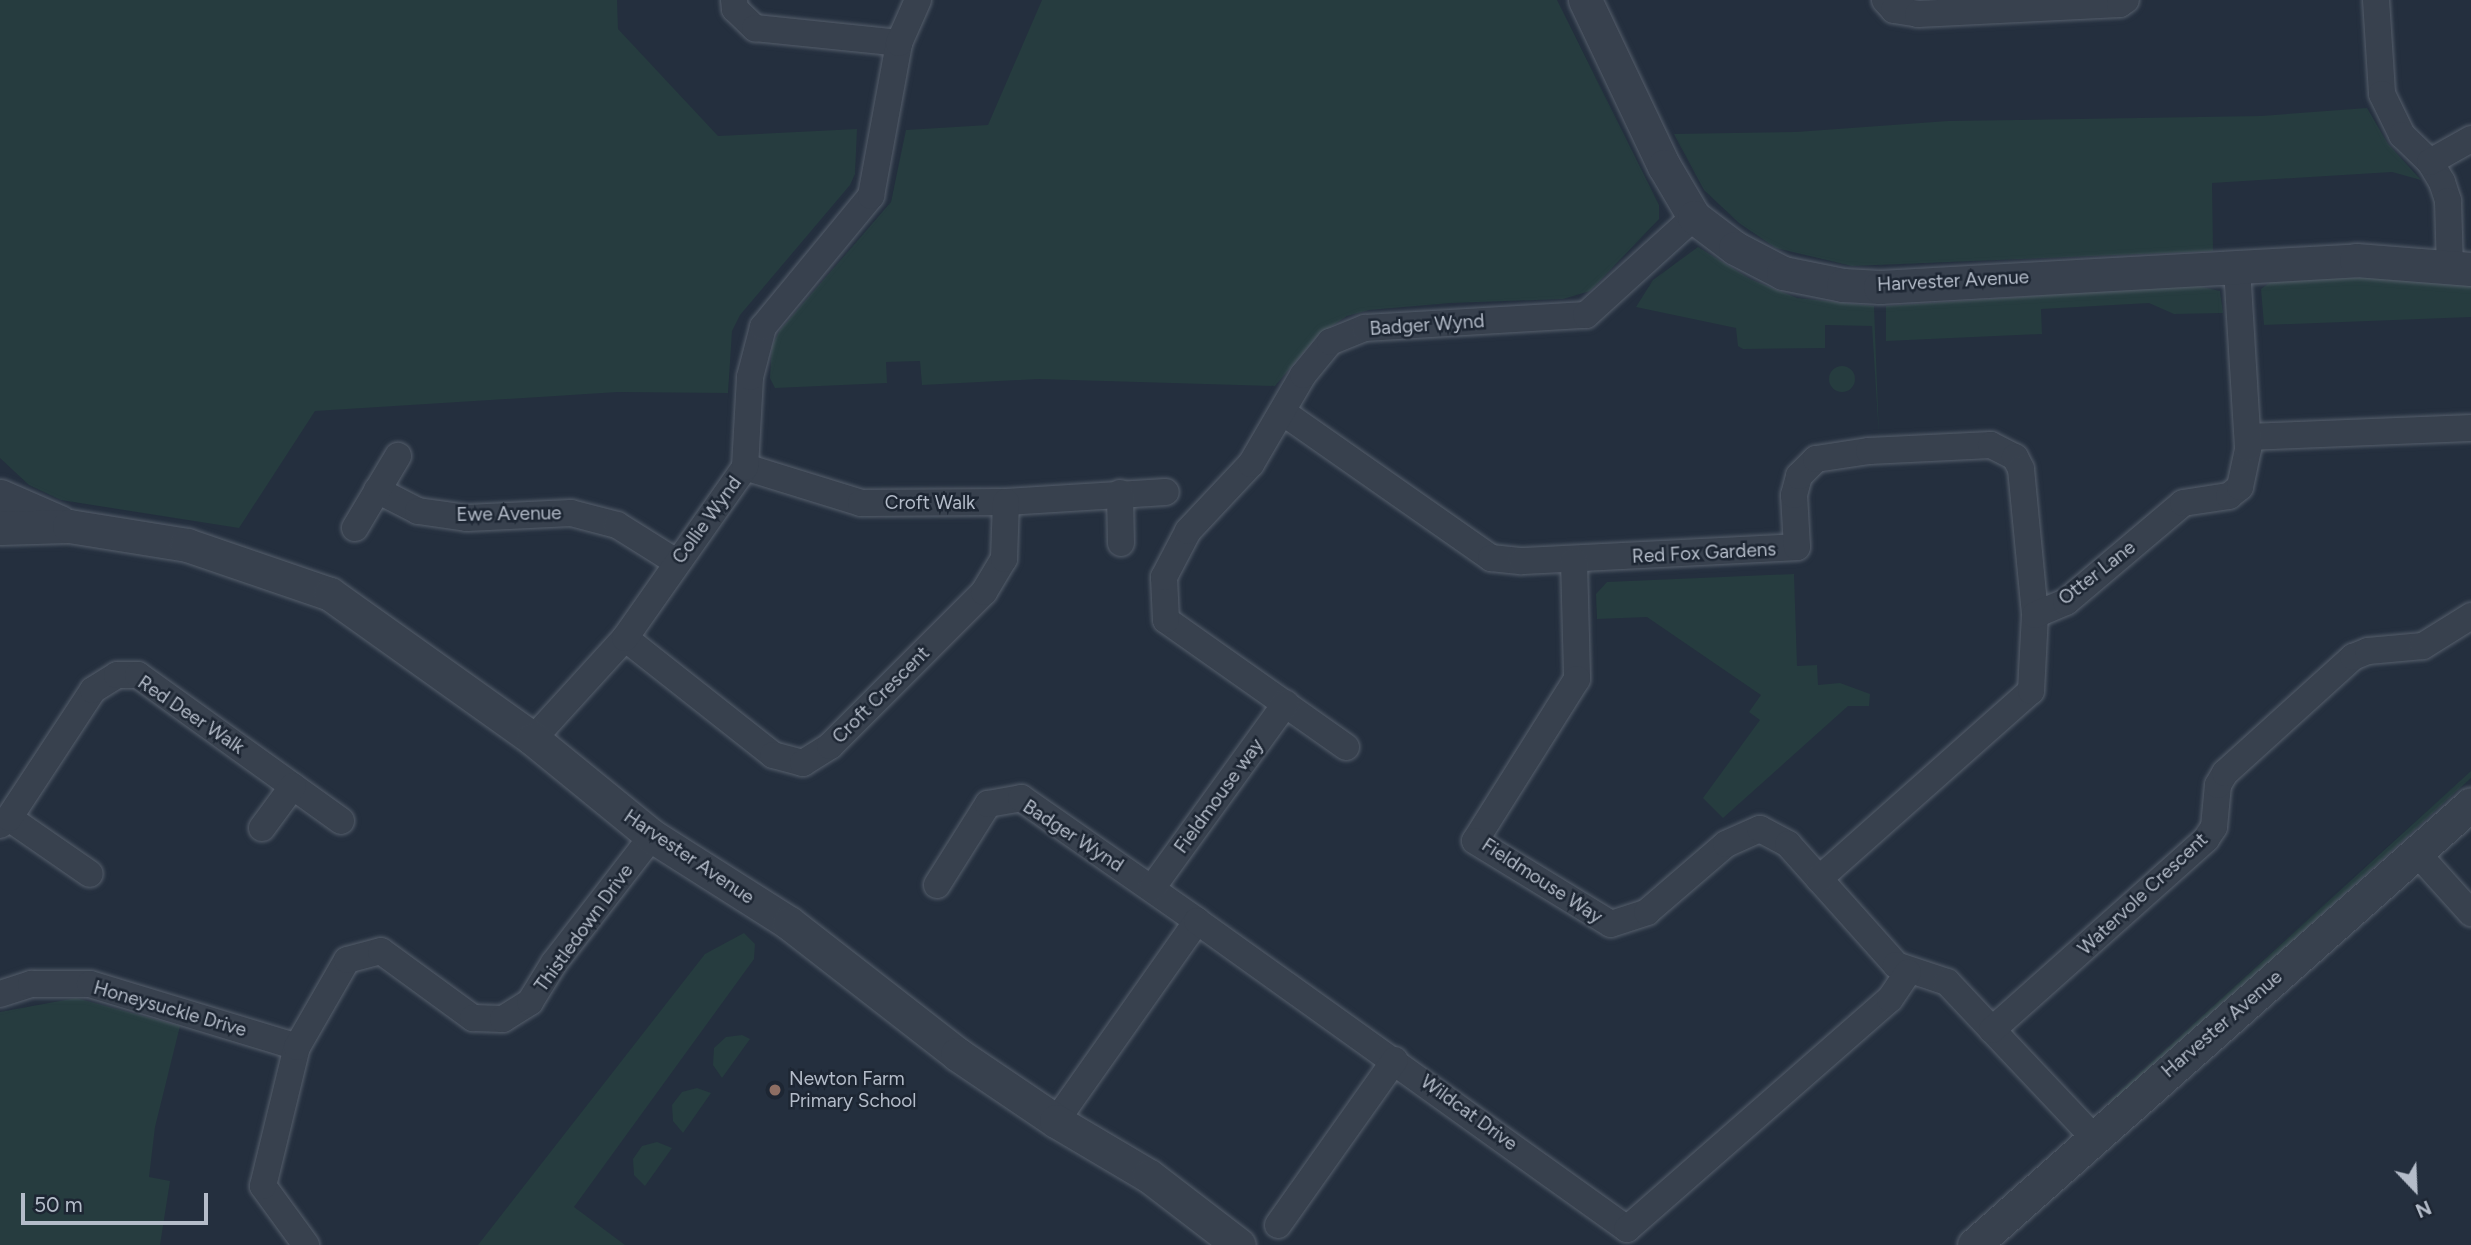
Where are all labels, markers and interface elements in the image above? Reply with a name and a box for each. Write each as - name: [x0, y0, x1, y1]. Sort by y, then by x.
- street label: Harvester Avenue: [1876, 266, 2030, 296]
- street label: Badger Wynd: [1369, 310, 1485, 340]
- street label: Collie Wynd: [668, 472, 746, 568]
- street label: Croft Walk: [885, 492, 975, 514]
- street label: Ewe Avenue: [456, 502, 562, 526]
- street label: Otter Lane: [2054, 536, 2140, 610]
- street label: Red Fox Gardens: [1631, 538, 1777, 568]
- street label: Croft Crescent: [828, 642, 934, 748]
- street label: Red Deer Walk: [133, 671, 249, 759]
- street label: Fieldmouse way: [1170, 734, 1268, 858]
- street label: Badger Wynd: [1019, 795, 1127, 877]
- street label: Harvester Avenue: [620, 805, 758, 909]
- street label: Watervole Crescent: [2073, 828, 2213, 960]
- street label: Fieldmouse Way: [1477, 834, 1607, 928]
- street label: Thistledown Drive: [530, 860, 638, 996]
- street label: Harvester Avenue: [2157, 965, 2287, 1083]
- street label: Honeysuckle Drive: [91, 976, 249, 1042]
- place label: Newton Farm Primary School: [789, 1068, 916, 1112]
- street label: Wildcat Drive: [1416, 1070, 1522, 1156]
- marker: Newton Farm Primary School: [767, 1082, 783, 1098]
- north arrow: [2380, 1154, 2450, 1224]
- scale bar: [24, 1178, 212, 1222]
- text: 50 m: [34, 1192, 83, 1217]
- text: N: [2412, 1195, 2435, 1222]

